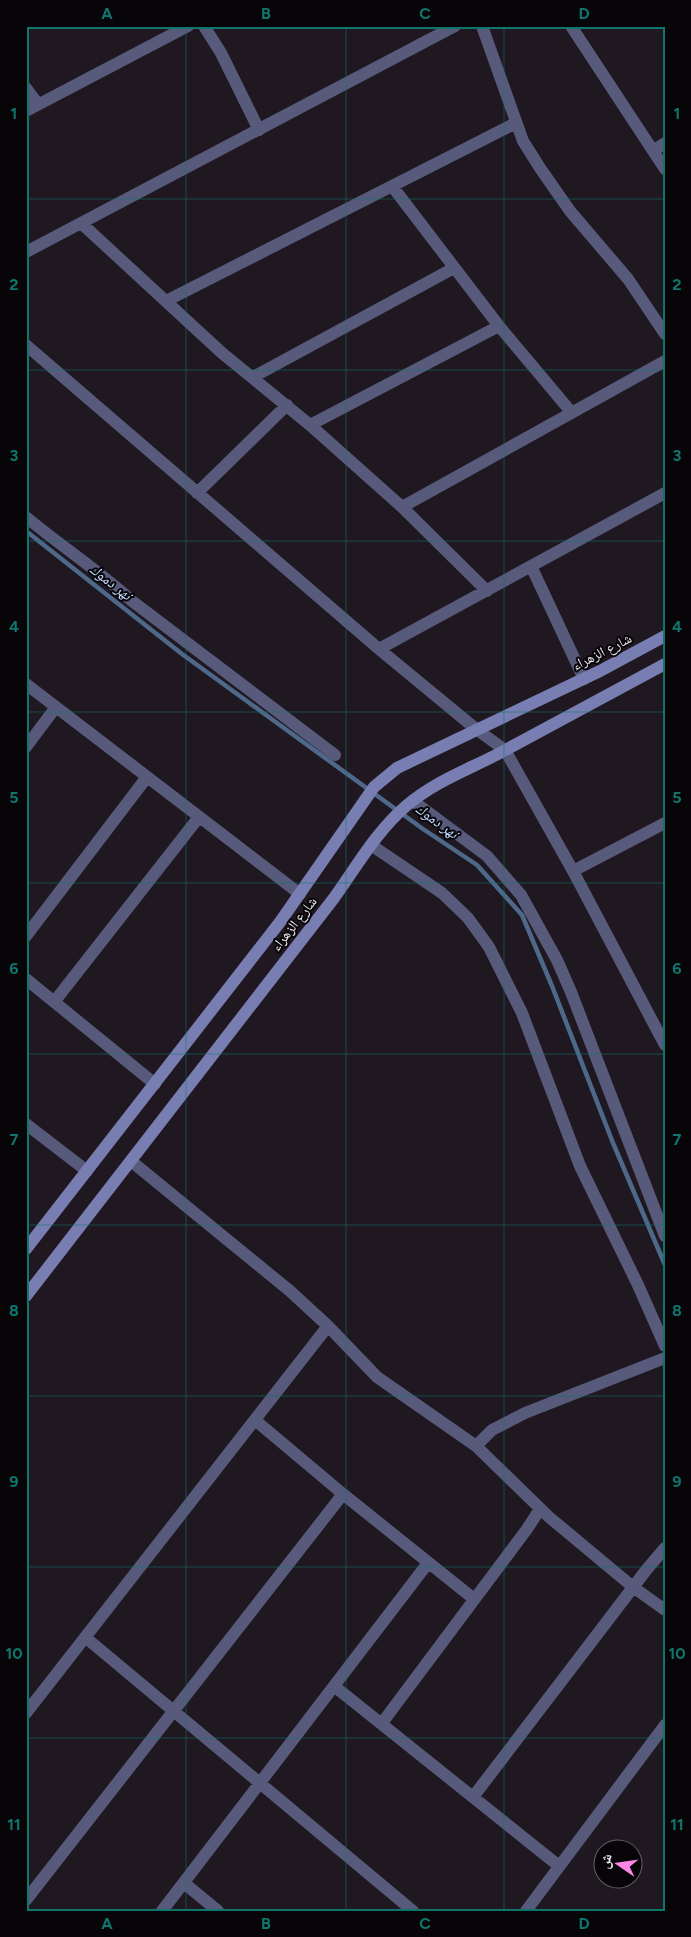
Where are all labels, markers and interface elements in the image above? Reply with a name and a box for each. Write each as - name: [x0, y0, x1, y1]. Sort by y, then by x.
- text: A: [101, 4, 113, 23]
- text: B: [261, 4, 271, 23]
- text: C: [419, 4, 431, 23]
- text: D: [578, 4, 590, 23]
- text: 1: [11, 104, 17, 123]
- text: 1: [674, 104, 680, 123]
- text: 2: [9, 275, 19, 294]
- text: 2: [672, 275, 682, 294]
- text: 3: [10, 446, 19, 465]
- text: 3: [673, 446, 682, 465]
- water label: نهر دموك: [87, 560, 138, 606]
- text: 4: [9, 617, 19, 636]
- text: 4: [672, 617, 682, 636]
- street label: شارع الزهراء: [570, 630, 635, 675]
- text: 5: [9, 788, 19, 807]
- text: 5: [672, 788, 682, 807]
- water label: نهر دموك: [412, 800, 464, 844]
- street label: شارع الزهراء: [268, 893, 321, 955]
- text: 6: [9, 959, 19, 978]
- text: 6: [672, 959, 682, 978]
- text: 7: [10, 1130, 19, 1149]
- text: 7: [673, 1130, 682, 1149]
- text: 8: [9, 1301, 19, 1320]
- text: 8: [672, 1301, 682, 1320]
- text: 9: [9, 1472, 19, 1491]
- text: 9: [672, 1472, 682, 1491]
- text: 10: [5, 1644, 23, 1663]
- text: 10: [668, 1644, 686, 1663]
- text: 11: [7, 1815, 21, 1834]
- text: 11: [670, 1815, 684, 1834]
- north arrow: [594, 1840, 644, 1890]
- text: ش: [596, 1852, 616, 1870]
- text: A: [101, 1914, 113, 1933]
- text: B: [261, 1914, 271, 1933]
- text: C: [419, 1914, 431, 1933]
- text: D: [578, 1914, 590, 1933]

